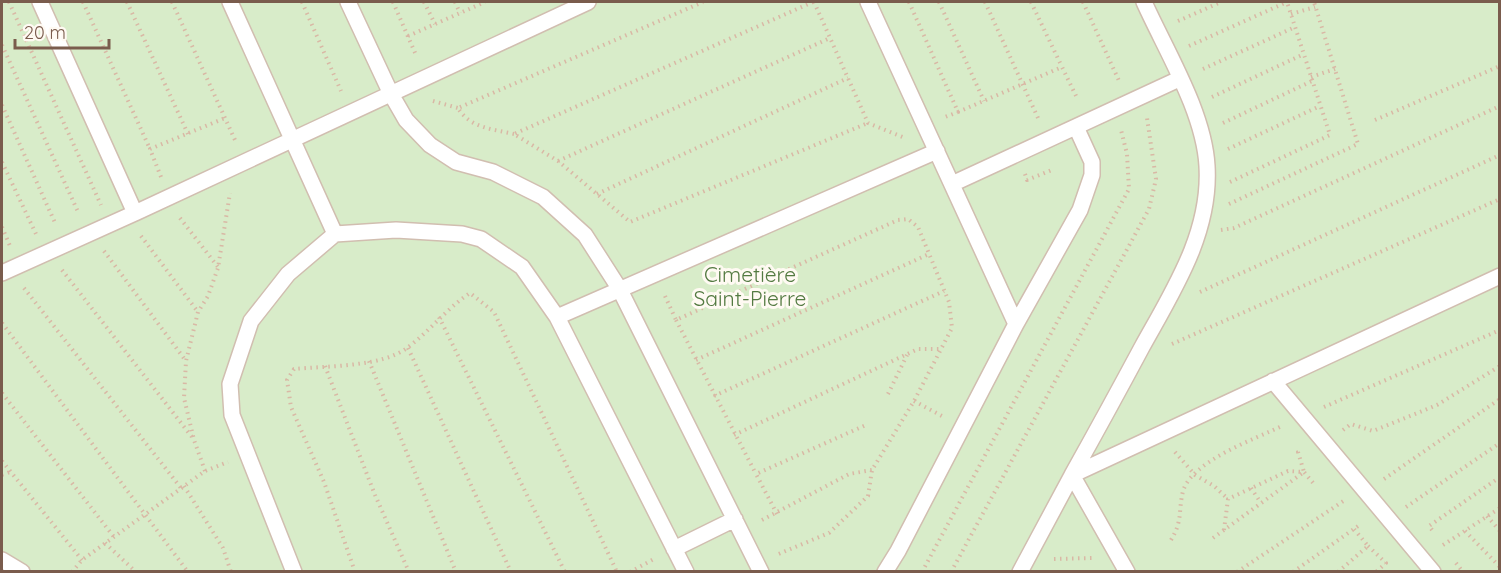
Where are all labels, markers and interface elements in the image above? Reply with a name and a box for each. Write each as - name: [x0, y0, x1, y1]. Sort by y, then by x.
- scale bar: [15, 12, 110, 50]
- text: 20 m: [24, 21, 66, 44]
- park label: Cimetière Saint-Pierre: [694, 261, 806, 311]

